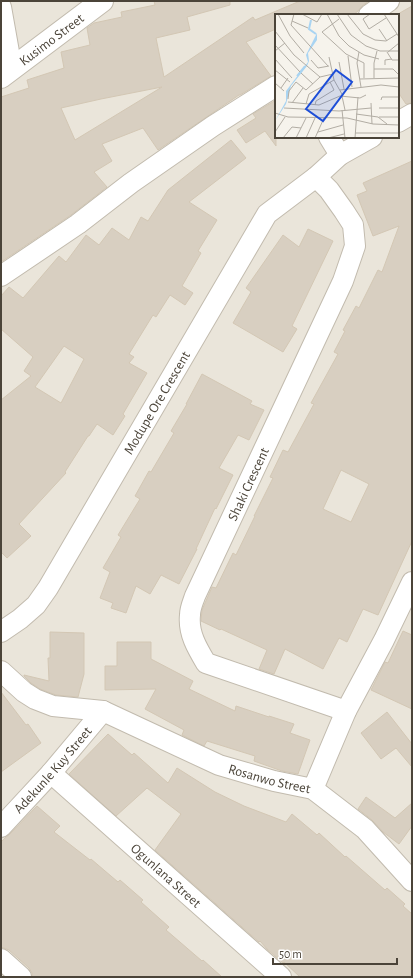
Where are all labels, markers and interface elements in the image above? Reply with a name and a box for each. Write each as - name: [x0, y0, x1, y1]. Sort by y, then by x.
- street label: Kusimo Street: [17, 11, 87, 69]
- inset map: [275, 14, 399, 138]
- street label: Modupe Ore Crescent: [122, 349, 193, 457]
- street label: Shaki Crescent: [226, 445, 272, 523]
- street label: Adekunle Kuy Street: [11, 724, 95, 816]
- street label: Rosanwo Street: [227, 762, 312, 796]
- street label: Ogunlana Street: [128, 841, 204, 911]
- scale bar: [273, 940, 397, 966]
- text: 50 m: [279, 948, 302, 960]

